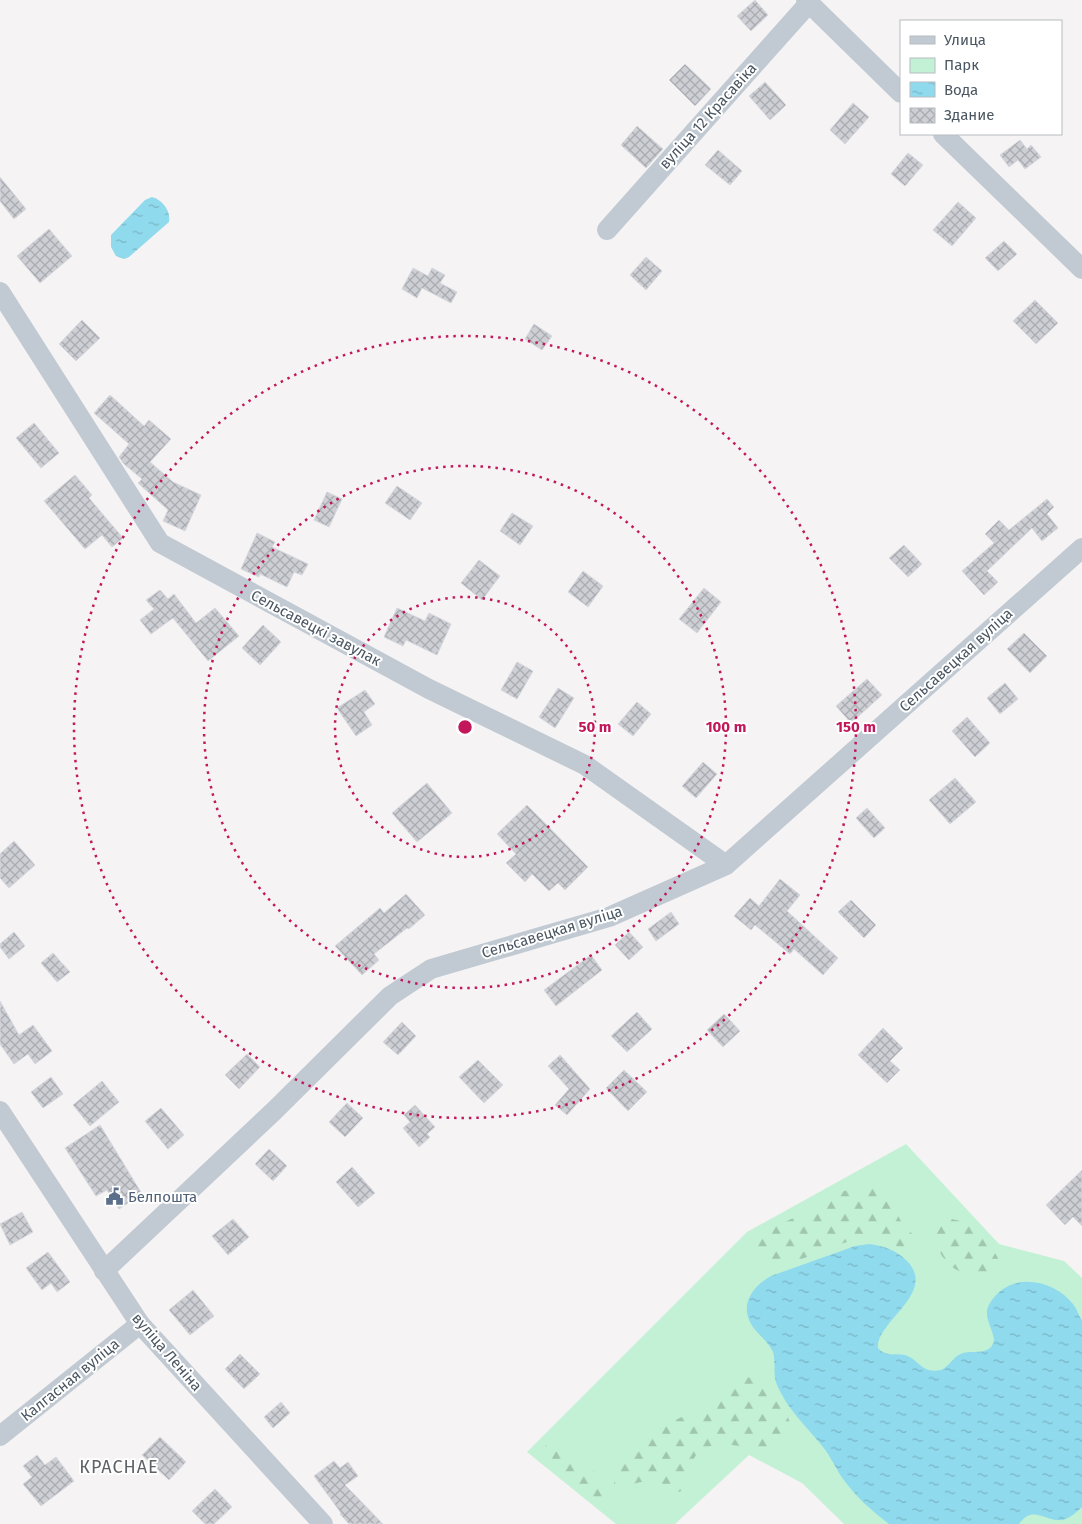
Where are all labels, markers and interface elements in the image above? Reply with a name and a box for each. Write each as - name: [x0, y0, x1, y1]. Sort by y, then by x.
- legend: [900, 20, 1062, 135]
- text: Улица: [944, 31, 986, 49]
- text: Парк: [944, 56, 979, 74]
- street label: вуліца 12 Красавіка: [656, 59, 760, 173]
- text: Вода: [944, 81, 978, 99]
- text: Здание: [944, 106, 994, 124]
- street label: Сельсавецкі завулак: [248, 586, 384, 670]
- street label: Сельсавецкая вуліца: [896, 604, 1016, 716]
- centre of rings: [456, 718, 474, 736]
- text: 50 m: [578, 718, 612, 736]
- text: 100 m: [706, 718, 746, 736]
- text: 150 m: [836, 718, 876, 736]
- street label: Сельсавецкая вуліца: [479, 902, 625, 962]
- public building icon: Белпошта: [104, 1187, 124, 1207]
- place label: Белпошта: [128, 1188, 197, 1206]
- street label: вуліца Леніна: [128, 1309, 206, 1395]
- street label: Калгасная вуліца: [17, 1335, 123, 1425]
- district label: КРАСНАЕ: [79, 1456, 159, 1478]

